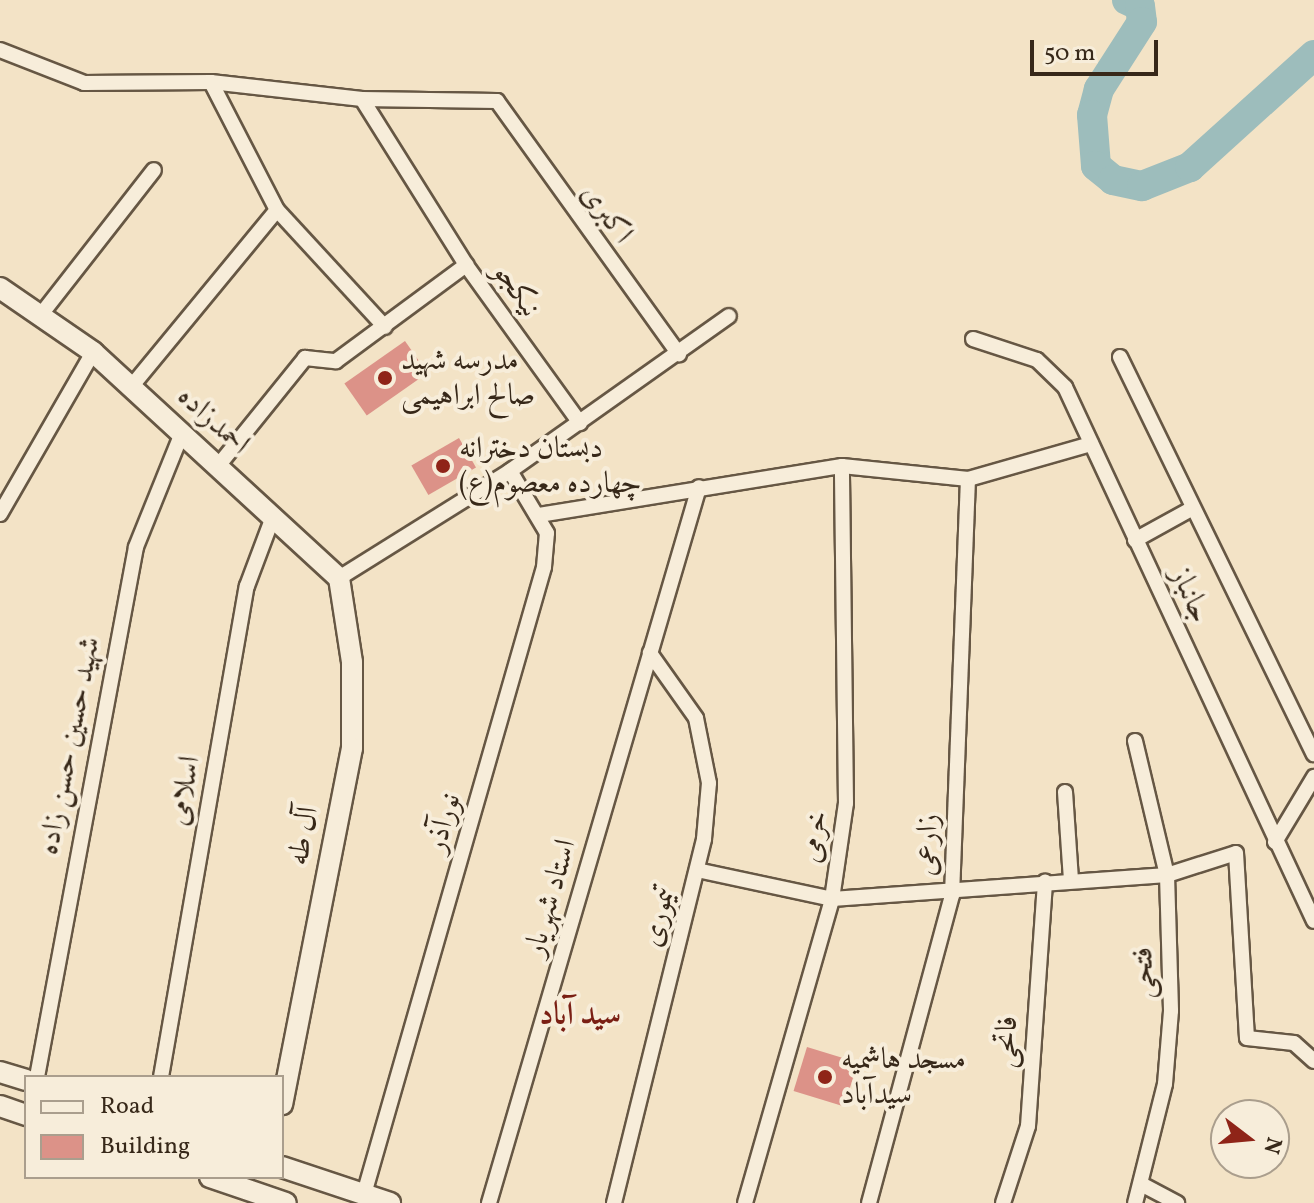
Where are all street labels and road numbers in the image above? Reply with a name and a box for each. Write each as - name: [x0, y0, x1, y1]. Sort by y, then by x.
- street label: اکبری: [572, 177, 640, 251]
- street label: نیکجو: [484, 255, 548, 325]
- street label: احمدزاده: [169, 379, 257, 463]
- street label: جانباز: [1162, 561, 1218, 629]
- street label: شهید حسین حسن زاده: [31, 634, 109, 858]
- street label: اسلامی: [161, 753, 209, 829]
- street label: نورآذر: [418, 789, 470, 857]
- street label: آل طه: [281, 804, 327, 868]
- street label: خرمی: [794, 809, 836, 865]
- street label: زارعی: [909, 813, 947, 877]
- street label: استاد شهریار: [517, 835, 585, 961]
- street label: تیموری: [634, 883, 684, 951]
- street label: فتحی: [1126, 947, 1162, 999]
- street label: فاتحی: [987, 1015, 1027, 1069]

